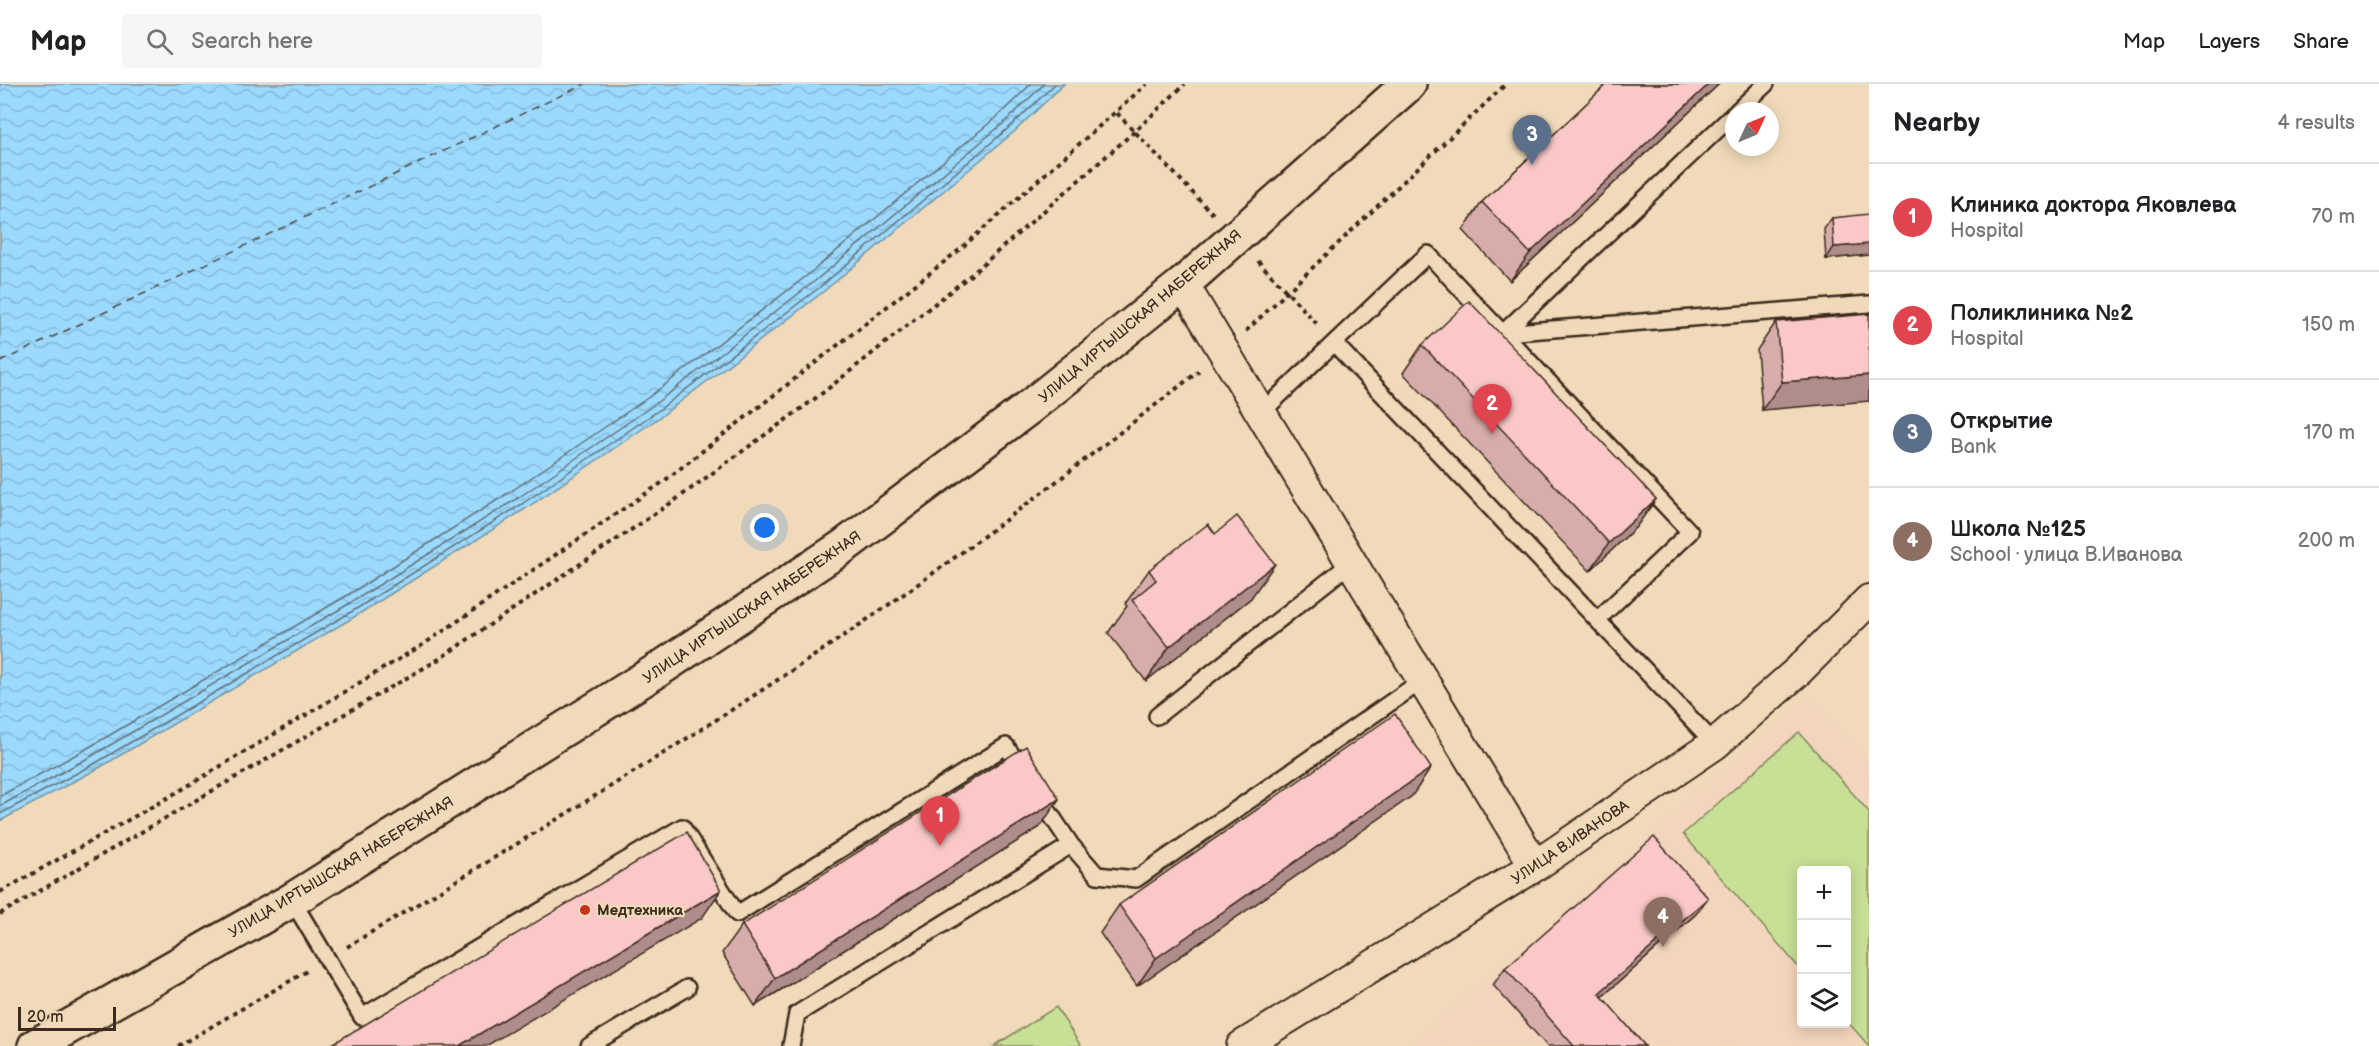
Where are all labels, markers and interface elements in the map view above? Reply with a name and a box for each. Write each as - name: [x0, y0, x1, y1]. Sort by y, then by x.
- search box: [122, 14, 542, 68]
- text: Map: [30, 25, 86, 58]
- icon: search: [143, 25, 176, 58]
- text: Search here: [191, 28, 313, 55]
- text: Map: [2123, 29, 2165, 54]
- text: Layers: [2198, 29, 2260, 54]
- text: Share: [2293, 29, 2349, 54]
- north arrow: [1725, 102, 1779, 156]
- text: Nearby: [1893, 108, 1980, 139]
- text: 4 results: [2277, 111, 2355, 135]
- pin: 3: [1512, 116, 1552, 165]
- text: Клиника доктора Яковлева: [1950, 192, 2236, 219]
- text: 1: [1908, 205, 1917, 229]
- text: 70 m: [2311, 205, 2355, 229]
- text: Hospital: [1950, 219, 2023, 243]
- street label: УЛИЦА ИРТЫШСКАЯ НАБЕРЕЖНАЯ: [1035, 226, 1246, 407]
- text: Поликлиника №2: [1950, 300, 2133, 327]
- text: 2: [1907, 313, 1918, 337]
- text: 150 m: [2302, 313, 2355, 337]
- text: Hospital: [1950, 327, 2023, 351]
- pin: 2: [1472, 384, 1512, 434]
- text: Открытие: [1950, 408, 2053, 435]
- text: 3: [1907, 421, 1918, 445]
- text: 170 m: [2304, 421, 2355, 445]
- text: Bank: [1950, 435, 1996, 459]
- your location: [750, 513, 779, 542]
- text: Школа №125: [1950, 516, 2086, 543]
- street label: УЛИЦА ИРТЫШСКАЯ НАБЕРЕЖНАЯ: [639, 527, 865, 688]
- text: 4: [1907, 529, 1918, 553]
- text: 200 m: [2298, 529, 2355, 553]
- text: School · улица В.Иванова: [1950, 543, 2182, 567]
- street label: УЛИЦА ИРТЫШСКАЯ НАБЕРЕЖНАЯ: [225, 792, 457, 942]
- pin: 1: [920, 796, 960, 846]
- street label: УЛИЦА В.ИВАНОВА: [1508, 796, 1633, 889]
- map controls: [1797, 866, 1851, 1028]
- button: +: [1797, 866, 1851, 920]
- pin: 4: [1644, 898, 1682, 947]
- place label: Медтехника: [597, 901, 683, 920]
- marker: Медтехника: [578, 903, 592, 917]
- button: −: [1797, 920, 1851, 974]
- button: layers: [1797, 974, 1851, 1028]
- scale bar: [18, 1004, 116, 1032]
- text: 20 m: [27, 1008, 63, 1027]

